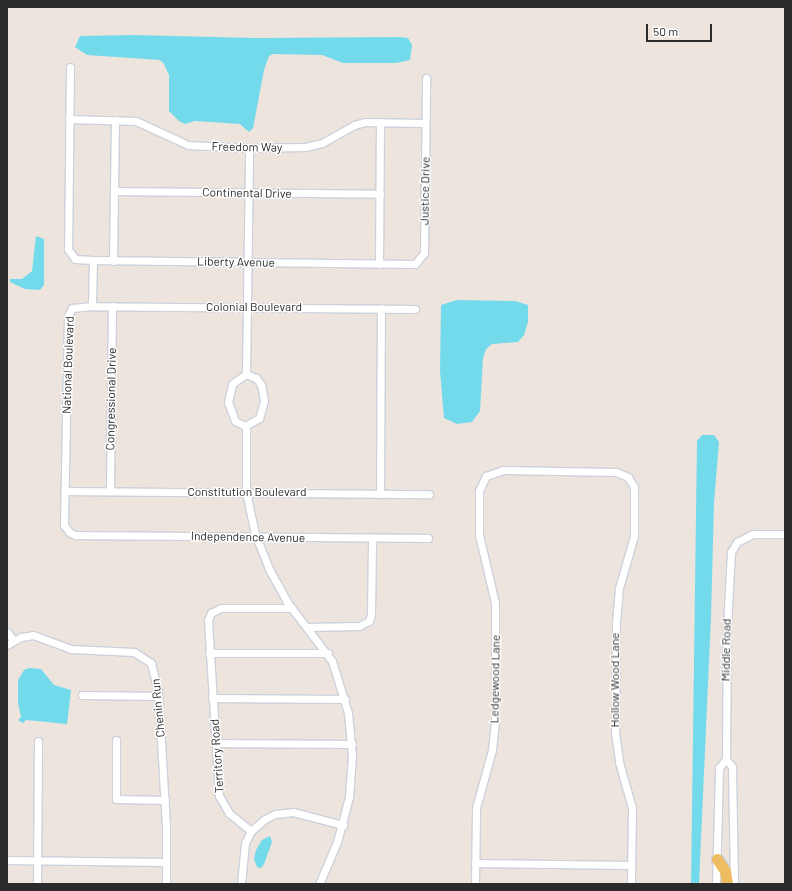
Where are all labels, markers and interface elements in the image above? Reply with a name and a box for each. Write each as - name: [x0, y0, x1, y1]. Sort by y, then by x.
- scale bar: [648, 16, 714, 42]
- text: 50 m: [653, 24, 678, 38]
- street label: Freedom Way: [212, 139, 282, 155]
- street label: Justice Drive: [417, 157, 433, 225]
- street label: Continental Drive: [202, 185, 292, 201]
- street label: Liberty Avenue: [197, 254, 275, 270]
- street label: Colonial Boulevard: [206, 300, 302, 314]
- street label: National Boulevard: [59, 316, 77, 414]
- street label: Congressional Drive: [103, 348, 119, 450]
- street label: Constitution Boulevard: [187, 485, 307, 499]
- street label: Independence Avenue: [191, 529, 305, 545]
- street label: Middle Road: [718, 618, 734, 682]
- street label: Hollow Wood Lane: [608, 633, 622, 727]
- street label: Ledgewood Lane: [487, 635, 503, 723]
- street label: Chenin Run: [148, 678, 168, 738]
- street label: Territory Road: [207, 719, 227, 793]

